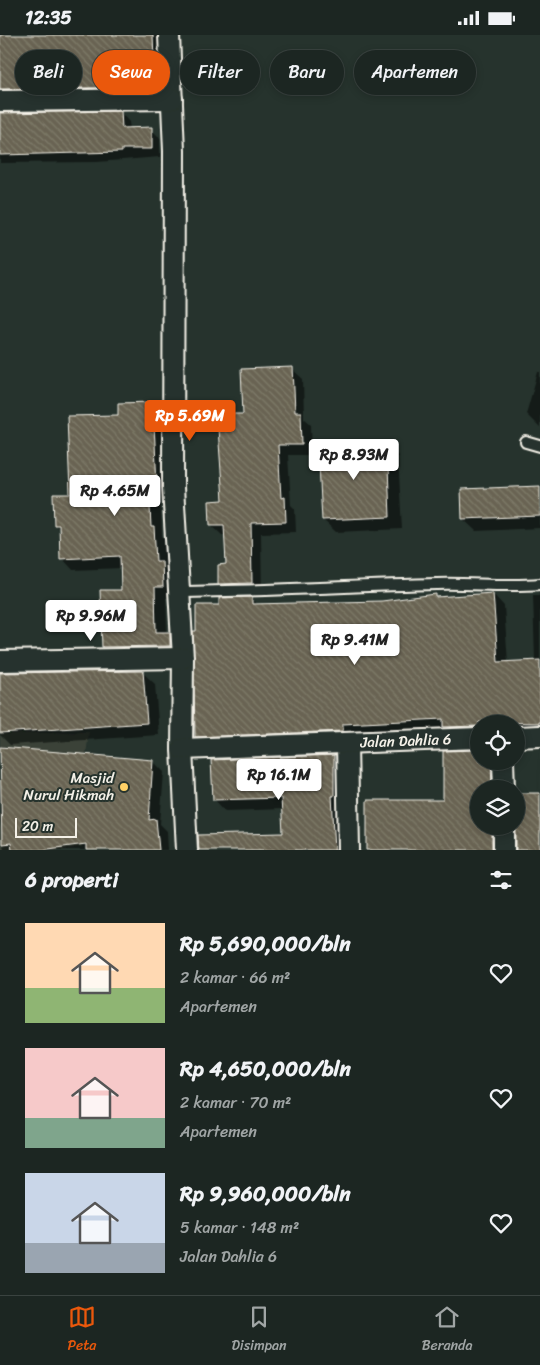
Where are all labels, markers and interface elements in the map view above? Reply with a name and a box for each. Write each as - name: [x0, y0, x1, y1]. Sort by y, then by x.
- text: 12:35: [25, 1, 72, 34]
- chip: Beli: [15, 50, 82, 95]
- chip: Sewa: [92, 50, 170, 95]
- chip: Filter: [180, 50, 260, 95]
- chip: Baru: [270, 50, 344, 95]
- chip: Apartemen: [354, 50, 476, 95]
- pin: Rp 5.69M: [138, 399, 242, 442]
- text: Rp 5.69M: [156, 401, 224, 430]
- pin: Rp 8.93M: [302, 439, 406, 481]
- text: Rp 8.93M: [320, 440, 388, 469]
- pin: Rp 4.65M: [63, 475, 167, 517]
- text: Rp 4.65M: [80, 476, 150, 505]
- pin: Rp 9.96M: [39, 599, 143, 642]
- text: Rp 9.96M: [57, 601, 125, 630]
- pin: Rp 9.41M: [303, 623, 407, 666]
- text: Rp 9.41M: [322, 625, 388, 654]
- map controls: [470, 715, 525, 835]
- button: locate: [470, 715, 525, 770]
- street label: Jalan Dahlia 6: [359, 726, 452, 755]
- pin: Rp 16.1M: [227, 759, 331, 801]
- text: Rp 16.1M: [247, 760, 311, 789]
- place label: Masjid Nurul Hikmah: [24, 765, 115, 808]
- button: layers: [470, 780, 525, 835]
- marker: Masjid Nurul Hikmah: [118, 781, 130, 793]
- text: 20 m: [22, 814, 53, 839]
- scale bar: [15, 815, 78, 838]
- text: 6 properti: [25, 861, 118, 899]
- icon: filters: [487, 866, 515, 894]
- text: Rp 5,690,000/bln: [180, 925, 351, 963]
- icon: home: [65, 943, 125, 1003]
- icon: heart: [487, 959, 515, 987]
- text: 2 kamar · 66 m²: [180, 963, 290, 992]
- text: Apartemen: [180, 992, 257, 1021]
- text: Rp 4,650,000/bln: [180, 1050, 351, 1088]
- icon: home: [65, 1068, 125, 1128]
- icon: heart: [487, 1084, 515, 1112]
- text: 2 kamar · 70 m²: [180, 1088, 291, 1117]
- text: Apartemen: [180, 1117, 257, 1146]
- text: Rp 9,960,000/bln: [180, 1175, 351, 1213]
- icon: home: [65, 1193, 125, 1253]
- icon: heart: [487, 1209, 515, 1237]
- text: 5 kamar · 148 m²: [180, 1213, 299, 1242]
- text: Jalan Dahlia 6: [180, 1242, 277, 1271]
- tab: Peta: [68, 1303, 96, 1358]
- tab: Disimpan: [231, 1303, 287, 1358]
- tab: Beranda: [422, 1303, 472, 1358]

